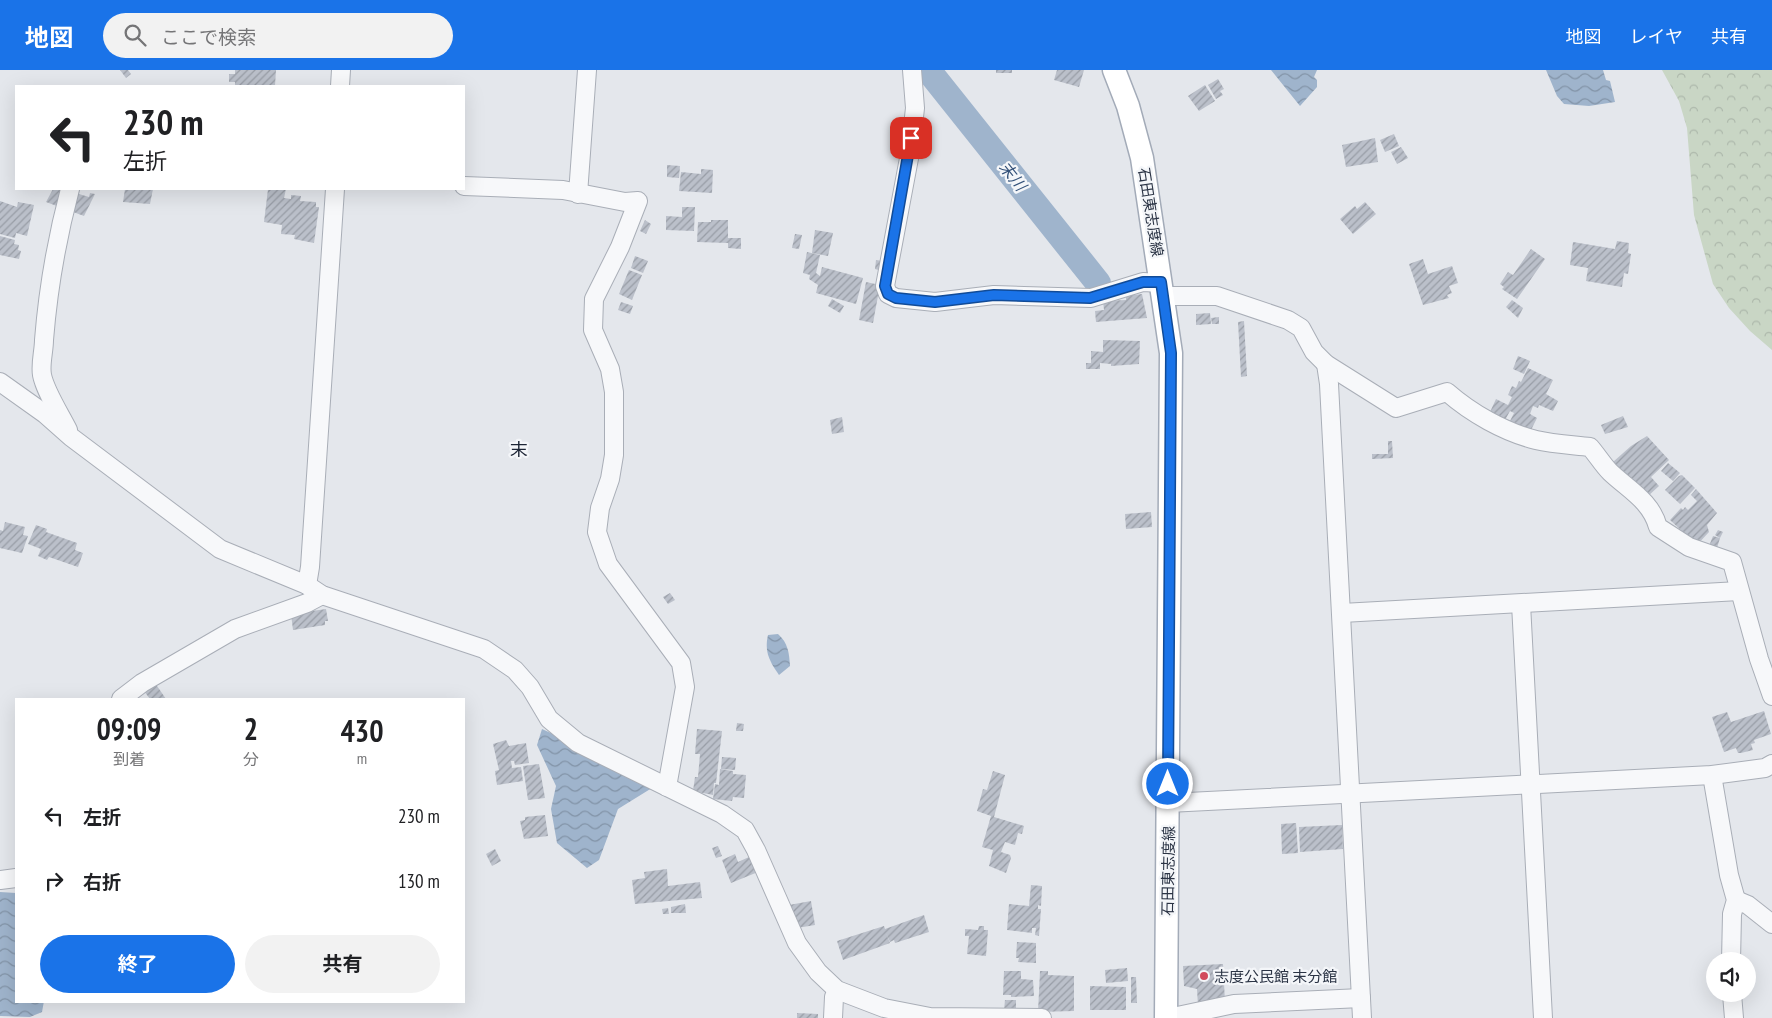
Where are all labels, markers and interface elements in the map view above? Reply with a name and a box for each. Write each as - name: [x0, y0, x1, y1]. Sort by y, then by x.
- search box: [103, 13, 453, 58]
- icon: search: [121, 21, 149, 49]
- text: 地図: [25, 22, 73, 53]
- text: ここで検索: [161, 25, 256, 49]
- text: 地図: [1566, 25, 1602, 48]
- text: レイヤ: [1630, 25, 1683, 48]
- text: 共有: [1711, 25, 1747, 48]
- text: 230 m: [123, 99, 204, 145]
- icon: left: [40, 105, 105, 170]
- pin: [890, 117, 932, 159]
- icon: arrive: [897, 124, 925, 152]
- text: 左折: [123, 147, 167, 175]
- water label: 末川: [995, 157, 1032, 196]
- street label: 石田東志度線: [1135, 166, 1167, 258]
- district label: 末: [510, 438, 528, 461]
- text: 09:09: [97, 709, 161, 748]
- text: 2: [244, 709, 258, 748]
- text: 430: [340, 711, 383, 750]
- text: m: [357, 748, 367, 768]
- text: 到着: [113, 749, 145, 769]
- text: 分: [243, 749, 259, 769]
- position arrow: [1141, 757, 1193, 809]
- icon: left: [40, 802, 68, 830]
- text: 230 m: [398, 804, 440, 828]
- text: 左折: [83, 805, 121, 829]
- street label: 石田東志度線: [1158, 826, 1178, 916]
- icon: right: [40, 867, 68, 895]
- text: 130 m: [398, 869, 440, 893]
- text: 右折: [83, 870, 121, 894]
- button: 終了: [40, 935, 235, 993]
- button: 共有: [245, 935, 440, 993]
- map controls: [1706, 952, 1756, 1002]
- button: sound: [1706, 952, 1756, 1002]
- place label: 志度公民館 末分館: [1214, 967, 1337, 986]
- marker: 志度公民館 末分館: [1198, 970, 1210, 982]

